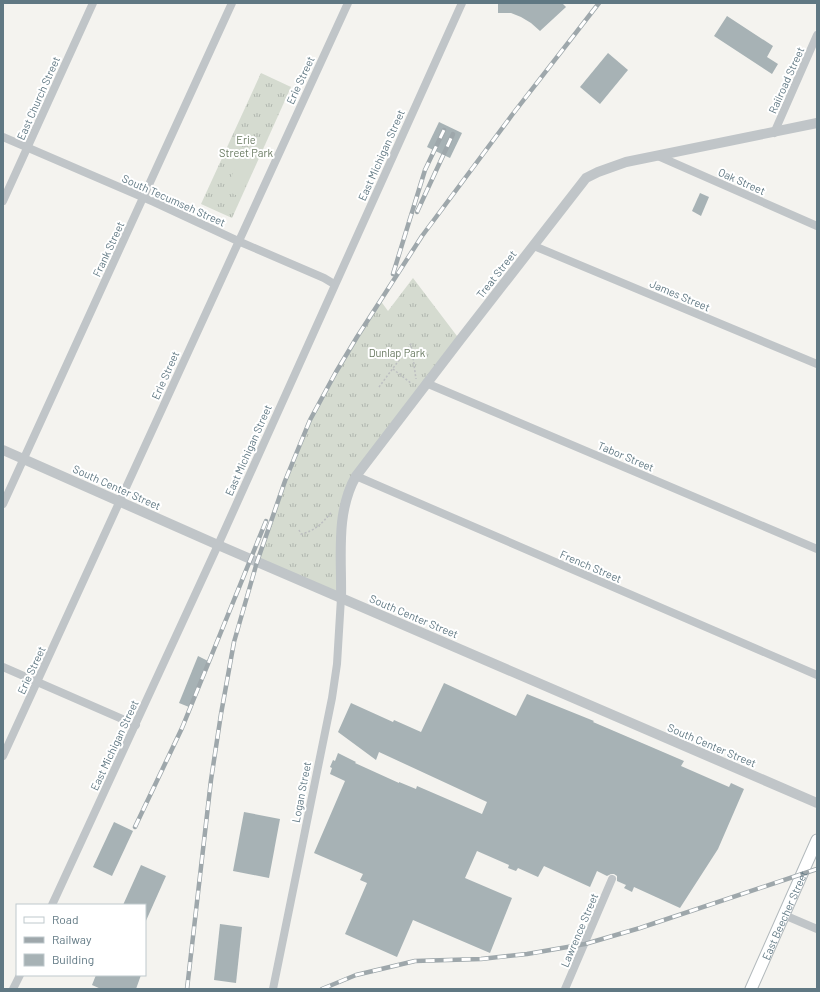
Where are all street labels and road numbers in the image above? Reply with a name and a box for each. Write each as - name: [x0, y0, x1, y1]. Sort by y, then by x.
- street label: Railroad Street: [766, 45, 806, 115]
- street label: East Church Street: [14, 54, 62, 142]
- street label: Erie Street: [283, 54, 317, 106]
- street label: East Michigan Street: [355, 107, 407, 203]
- street label: Oak Street: [716, 165, 768, 197]
- street label: South Tecumseh Street: [120, 171, 228, 229]
- street label: Frank Street: [90, 219, 126, 279]
- street label: Treat Street: [473, 247, 519, 301]
- street label: James Street: [648, 276, 712, 314]
- street label: Erie Street: [149, 349, 181, 401]
- street label: East Michigan Street: [222, 402, 274, 498]
- street label: Tabor Street: [596, 438, 656, 474]
- street label: South Center Street: [71, 462, 163, 512]
- street label: French Street: [558, 547, 624, 585]
- street label: South Center Street: [368, 591, 460, 641]
- street label: Erie Street: [14, 644, 48, 696]
- street label: East Michigan Street: [87, 698, 141, 792]
- street label: South Center Street: [666, 720, 758, 770]
- street label: Logan Street: [289, 760, 313, 824]
- street label: East Beecher Street: [758, 868, 809, 962]
- street label: Lawrence Street: [558, 891, 600, 969]

